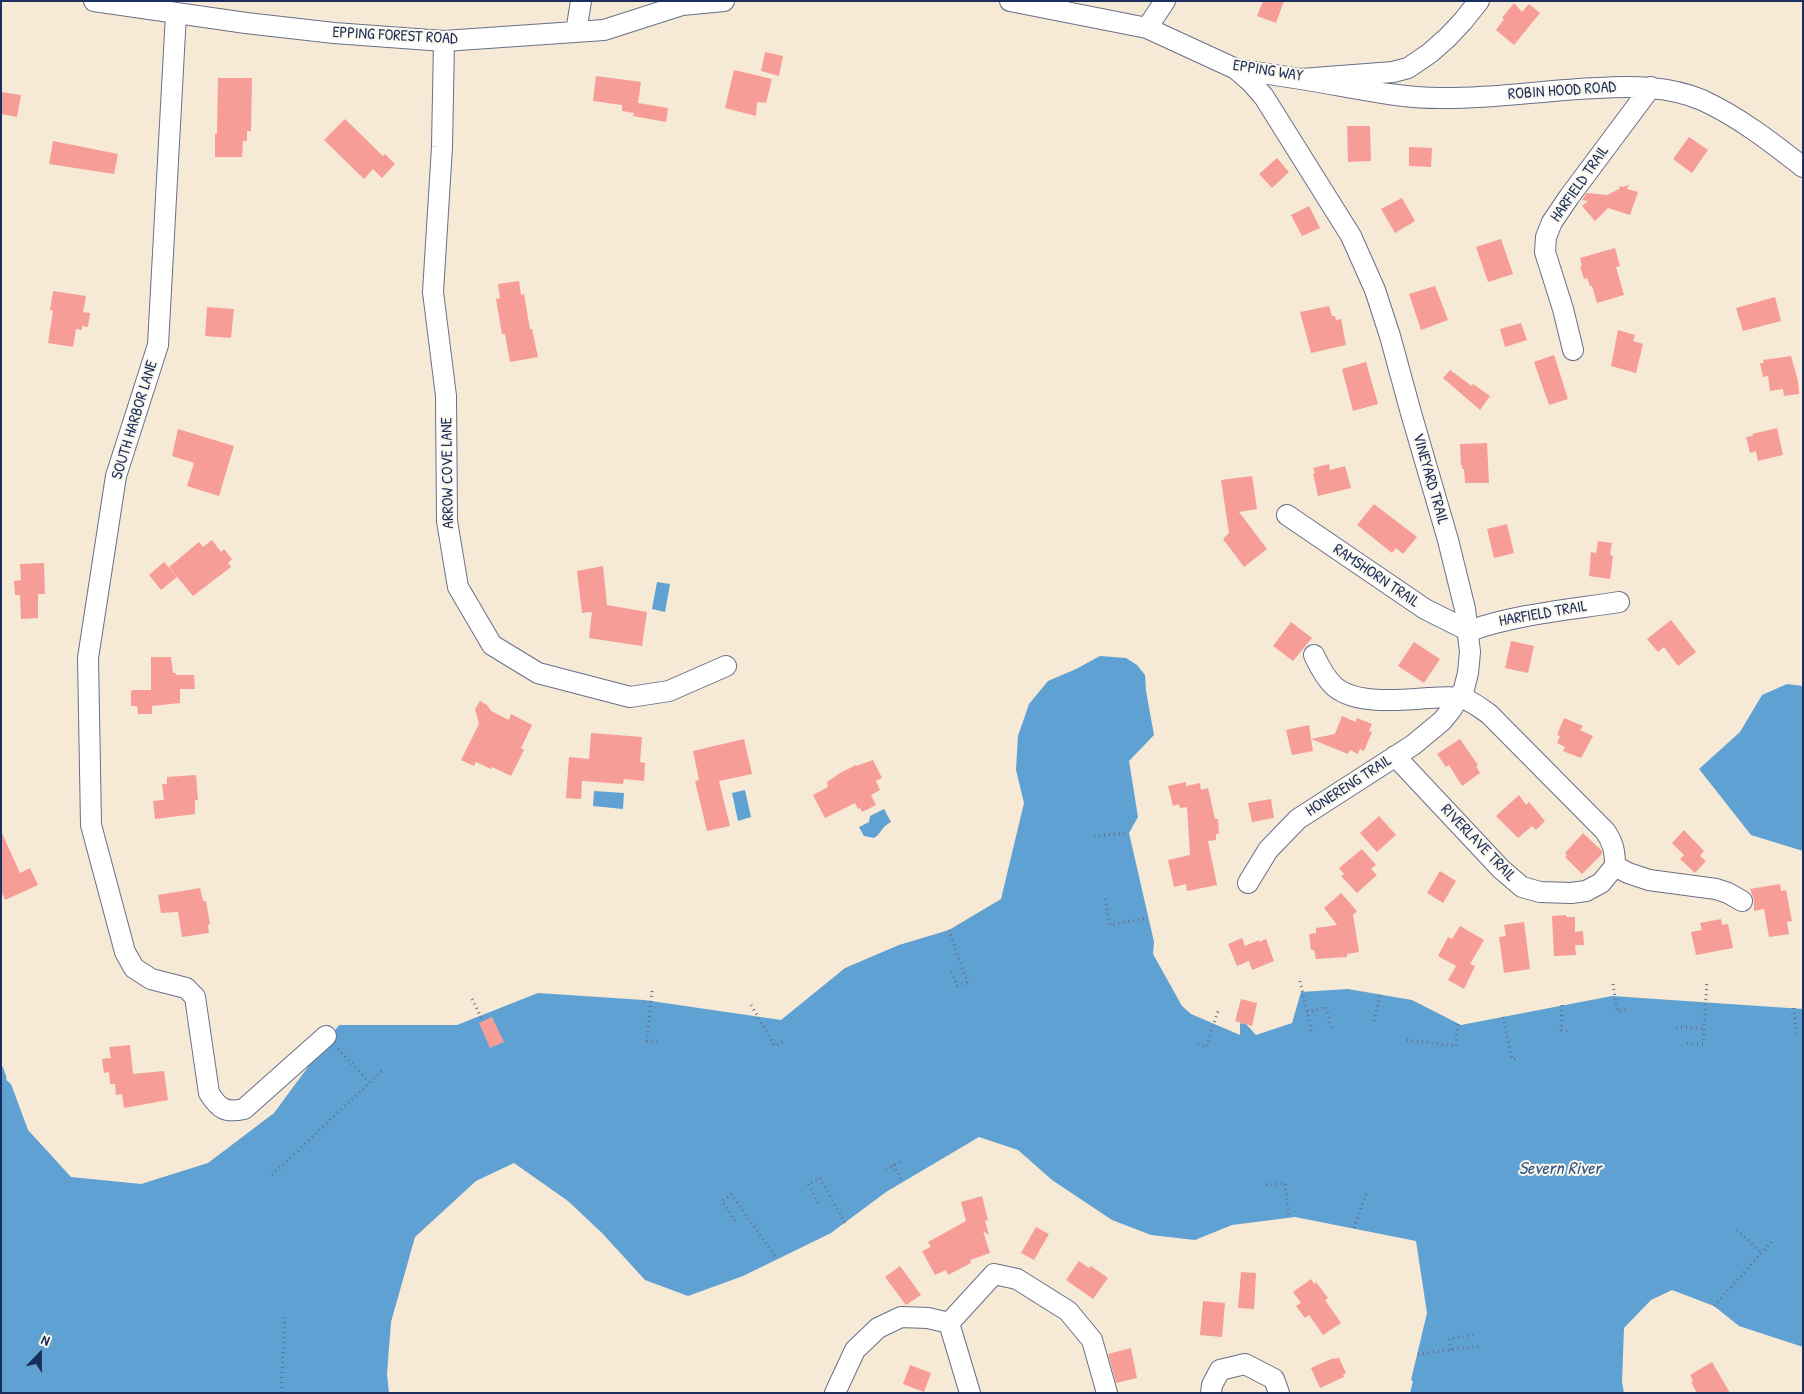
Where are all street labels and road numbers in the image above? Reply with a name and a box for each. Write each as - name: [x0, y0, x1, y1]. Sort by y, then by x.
- street label: EPPING FOREST ROAD: [332, 23, 458, 49]
- street label: EPPING WAY: [1232, 56, 1304, 86]
- street label: ROBIN HOOD ROAD: [1507, 78, 1617, 104]
- street label: HARFIELD TRAIL: [1547, 142, 1613, 226]
- street label: SOUTH HARBOR LANE: [108, 358, 162, 482]
- street label: ARROW COVE LANE: [437, 417, 459, 529]
- street label: VINEYARD TRAIL: [1408, 431, 1452, 527]
- street label: RAMSHORN TRAIL: [1329, 540, 1423, 612]
- street label: HARFIELD TRAIL: [1498, 597, 1588, 631]
- street label: HONERENG TRAIL: [1302, 751, 1396, 821]
- street label: RIVERLAVE TRAIL: [1436, 800, 1520, 886]

